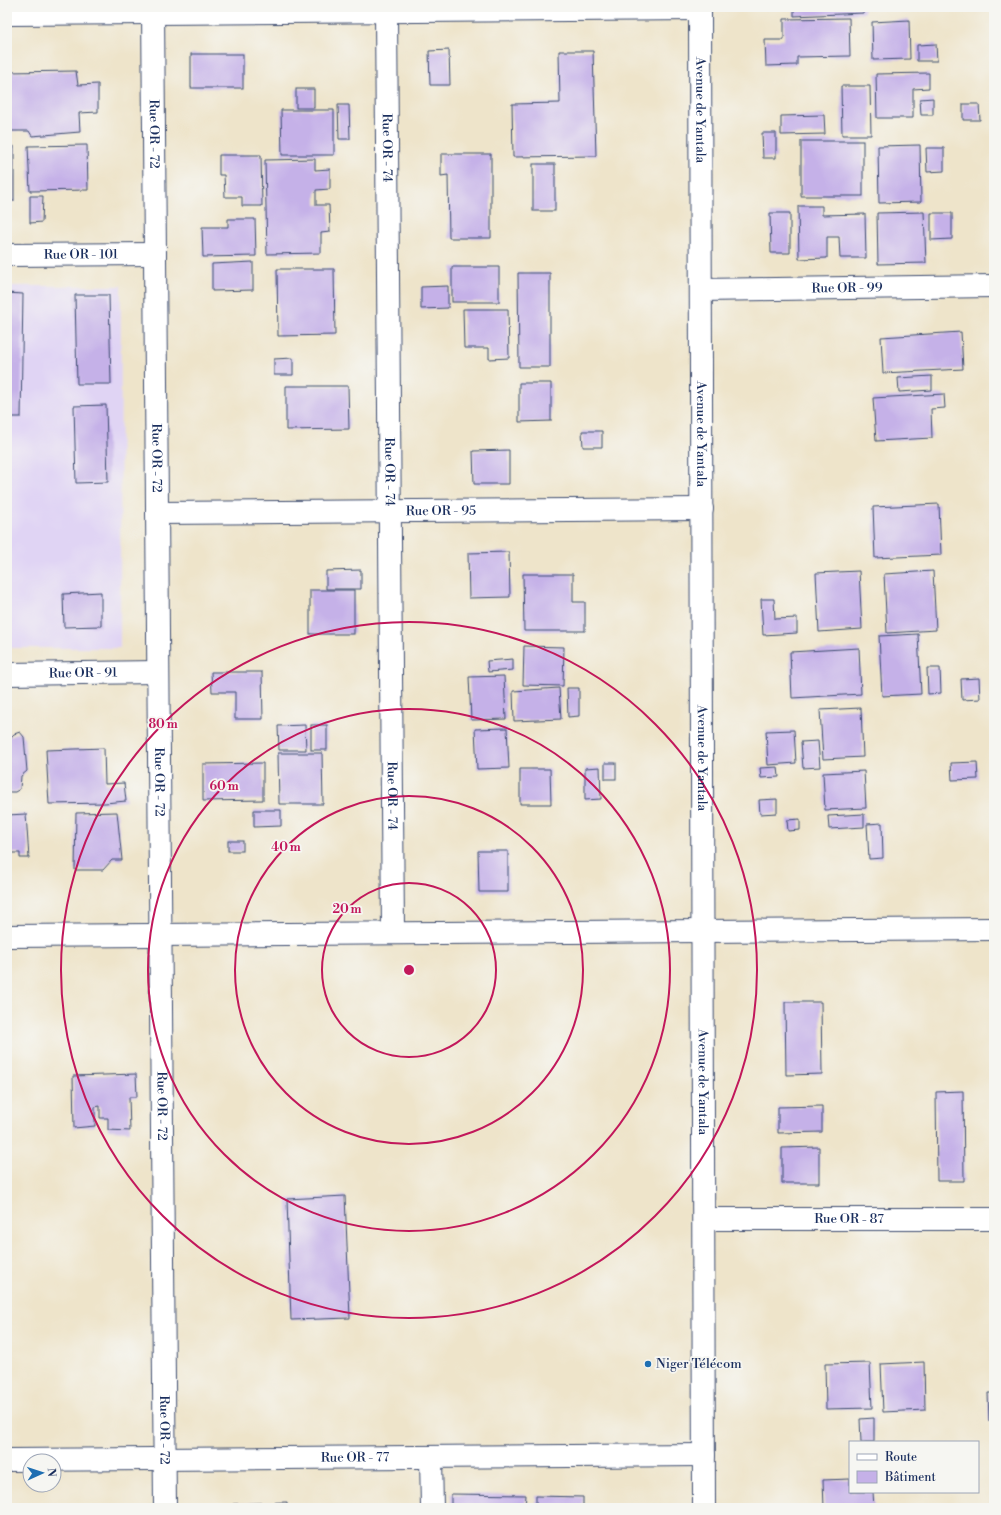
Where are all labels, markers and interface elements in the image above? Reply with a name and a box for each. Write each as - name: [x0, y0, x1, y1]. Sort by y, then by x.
- street label: Avenue de Yantala: [692, 56, 708, 164]
- street label: Rue OR - 72: [146, 99, 162, 169]
- street label: Rue OR - 74: [379, 113, 395, 183]
- street label: Rue OR - 101: [44, 246, 119, 263]
- street label: Rue OR - 99: [811, 280, 883, 296]
- street label: Avenue de Yantala: [693, 380, 709, 488]
- street label: Rue OR - 72: [148, 423, 165, 493]
- street label: Rue OR - 74: [381, 437, 398, 507]
- street label: Rue OR - 95: [406, 503, 476, 519]
- street label: Rue OR - 91: [49, 665, 118, 681]
- street label: Avenue de Yantala: [694, 704, 710, 812]
- text: 80 m: [148, 717, 178, 732]
- street label: Rue OR - 72: [151, 747, 167, 817]
- street label: Rue OR - 74: [384, 761, 400, 831]
- text: 60 m: [209, 779, 239, 794]
- text: 40 m: [271, 840, 301, 855]
- text: 20 m: [332, 902, 362, 917]
- centre of rings: [402, 963, 416, 977]
- street label: Avenue de Yantala: [695, 1028, 711, 1136]
- street label: Rue OR - 72: [154, 1071, 170, 1141]
- street label: Rue OR - 87: [814, 1211, 884, 1227]
- place label: Niger Télécom: [656, 1356, 742, 1372]
- marker: Niger Télécom: [643, 1359, 653, 1369]
- street label: Rue OR - 72: [156, 1395, 173, 1465]
- legend: [849, 1441, 979, 1493]
- street label: Rue OR - 77: [321, 1449, 390, 1466]
- text: Route: [885, 1450, 917, 1465]
- north arrow: [22, 1453, 62, 1493]
- text: N: [44, 1468, 58, 1478]
- text: Bâtiment: [884, 1470, 936, 1485]

